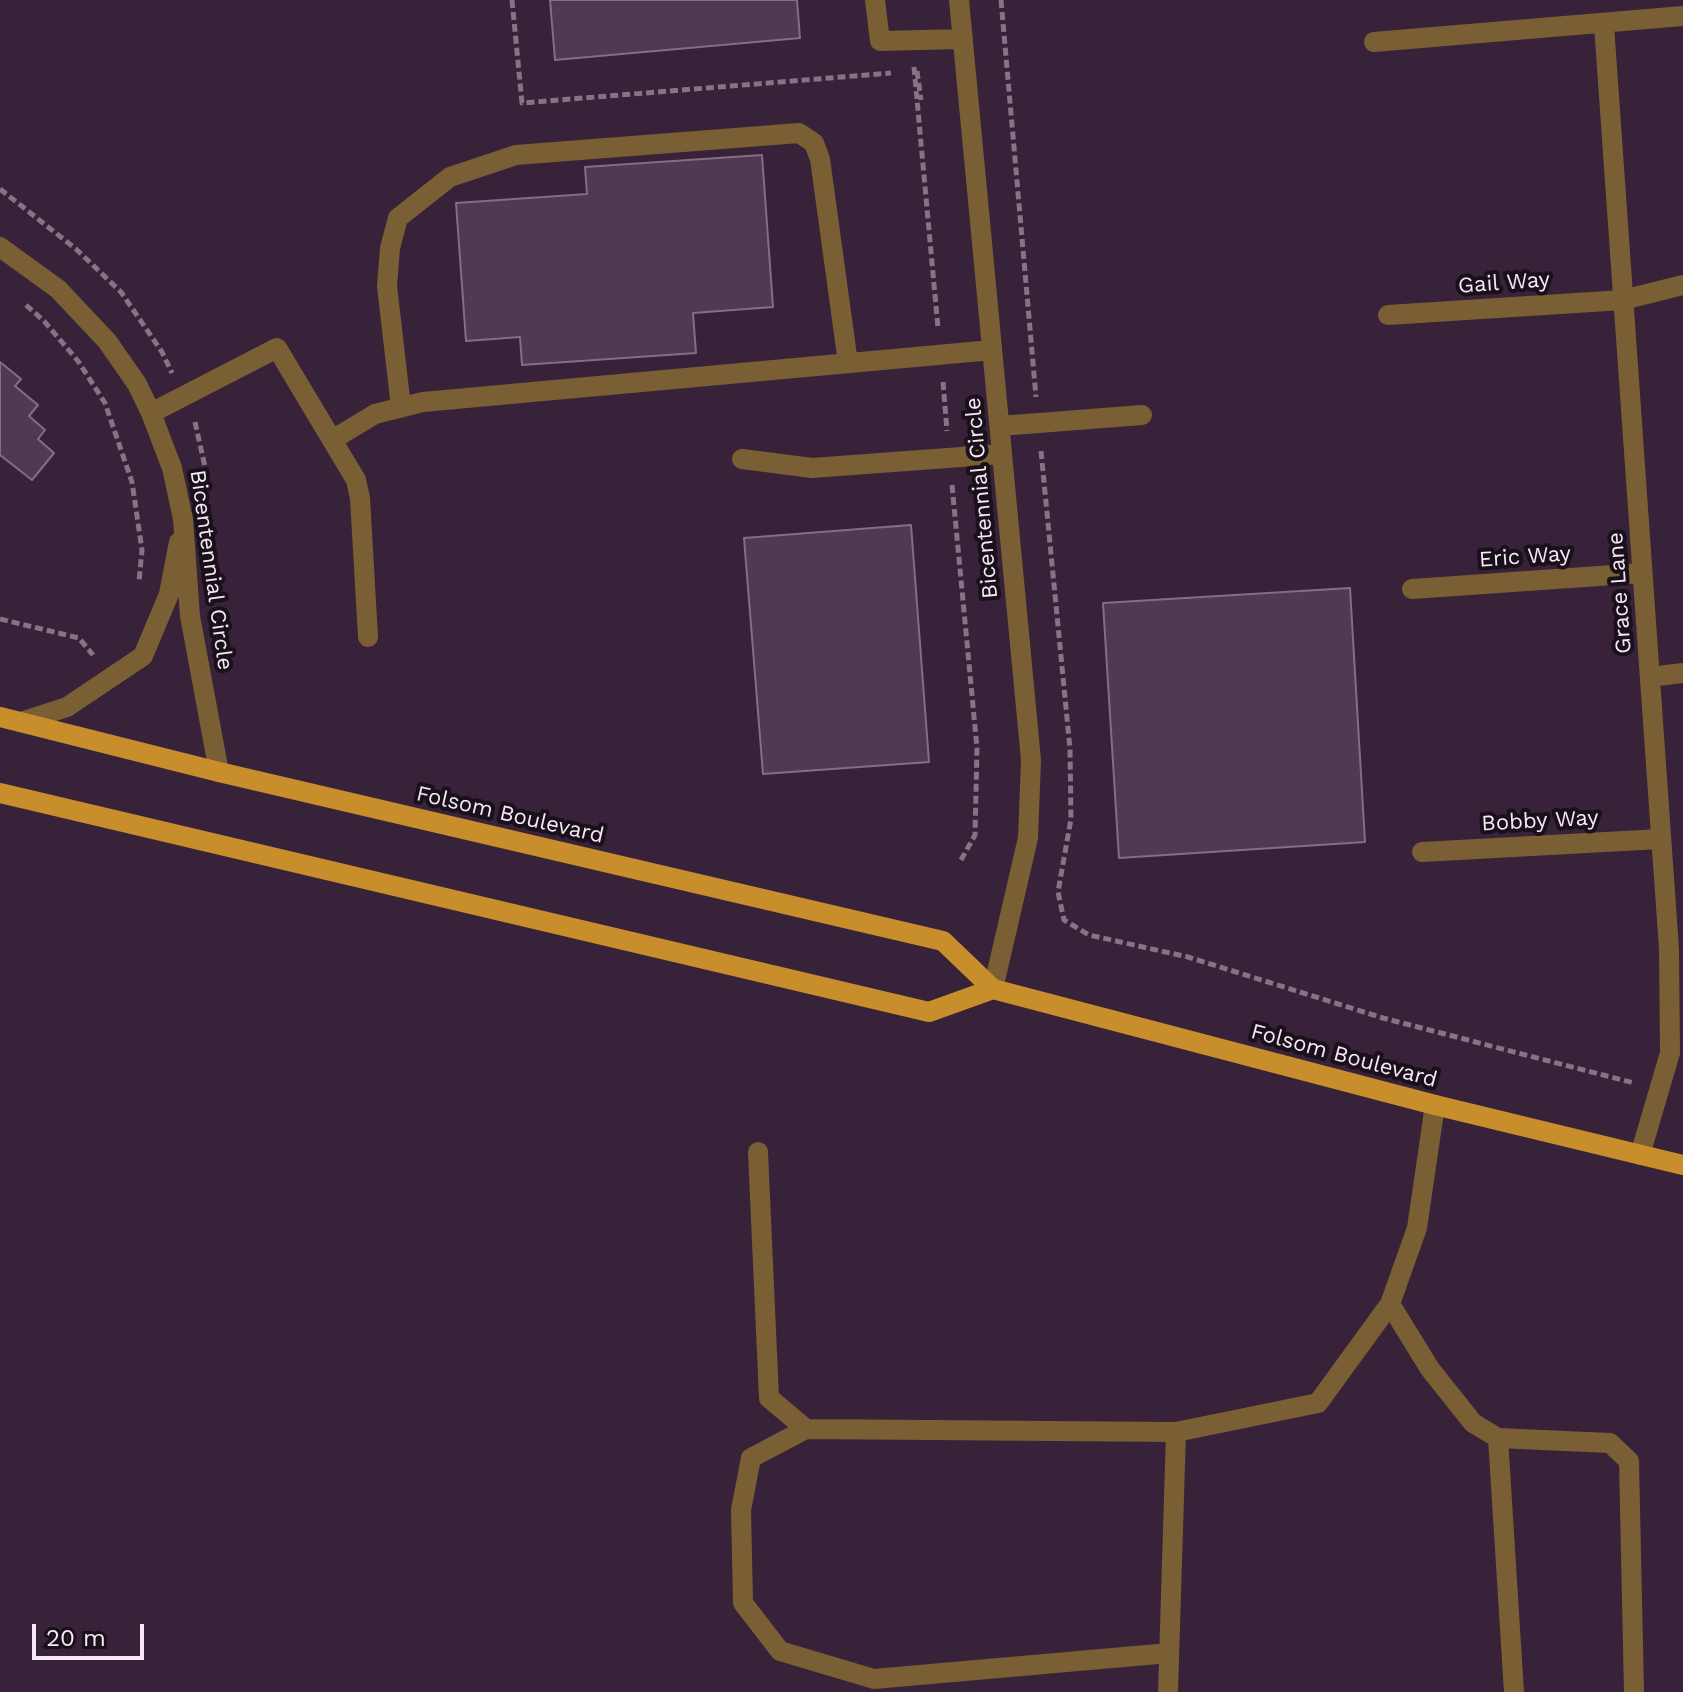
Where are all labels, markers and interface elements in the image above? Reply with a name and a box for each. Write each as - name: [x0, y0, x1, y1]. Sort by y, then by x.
- street label: Gail Way: [1457, 267, 1551, 299]
- street label: Bicentennial Circle: [960, 396, 1004, 600]
- street label: Bicentennial Circle: [184, 468, 238, 672]
- street label: Grace Lane: [1603, 531, 1637, 655]
- street label: Eric Way: [1478, 541, 1572, 573]
- street label: Folsom Boulevard: [414, 781, 606, 849]
- street label: Bobby Way: [1481, 805, 1599, 837]
- street label: Folsom Boulevard: [1248, 1018, 1440, 1094]
- scale bar: [36, 1608, 148, 1658]
- text: 20 m: [46, 1624, 106, 1652]

